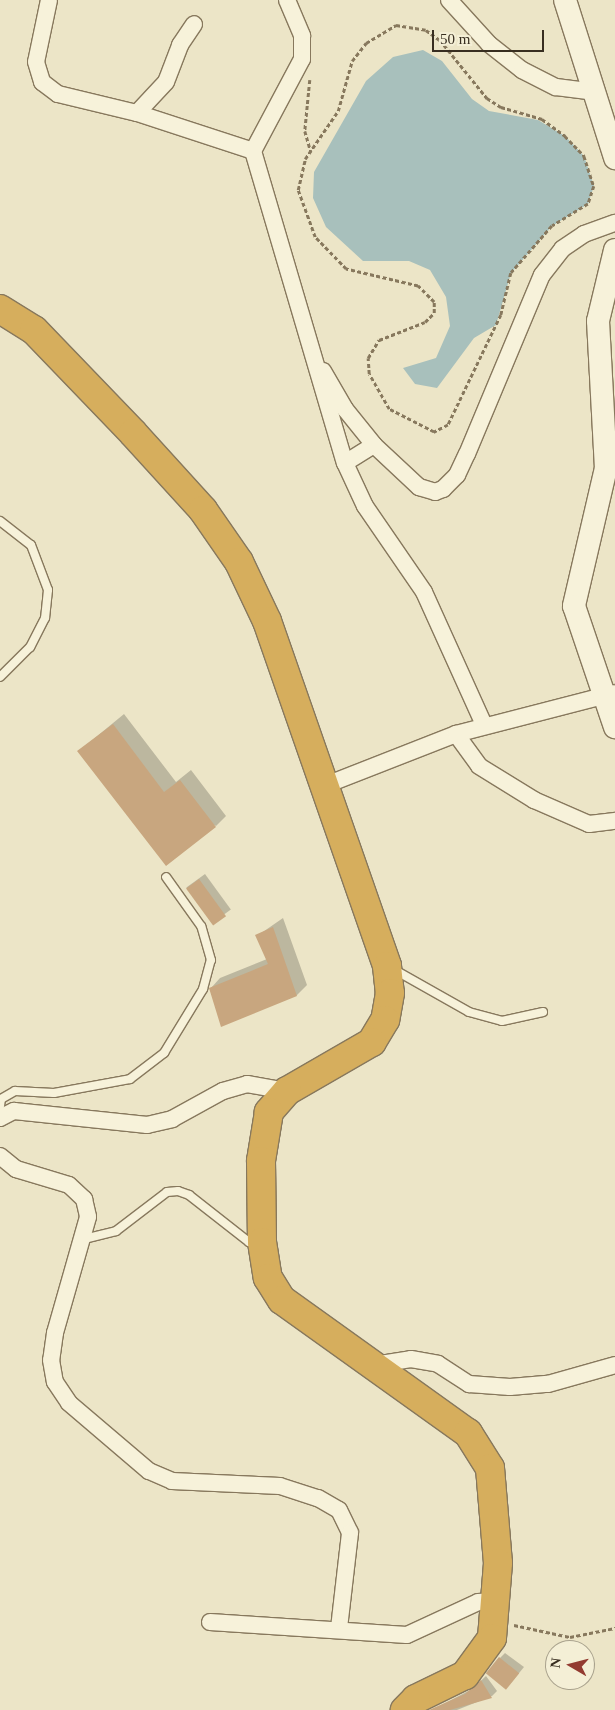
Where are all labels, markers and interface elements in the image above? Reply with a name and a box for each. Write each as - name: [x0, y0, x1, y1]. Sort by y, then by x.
- scale bar: [435, 20, 548, 52]
- text: 50 m: [440, 31, 470, 47]
- north arrow: [545, 1640, 595, 1690]
- text: N: [548, 1657, 564, 1669]

